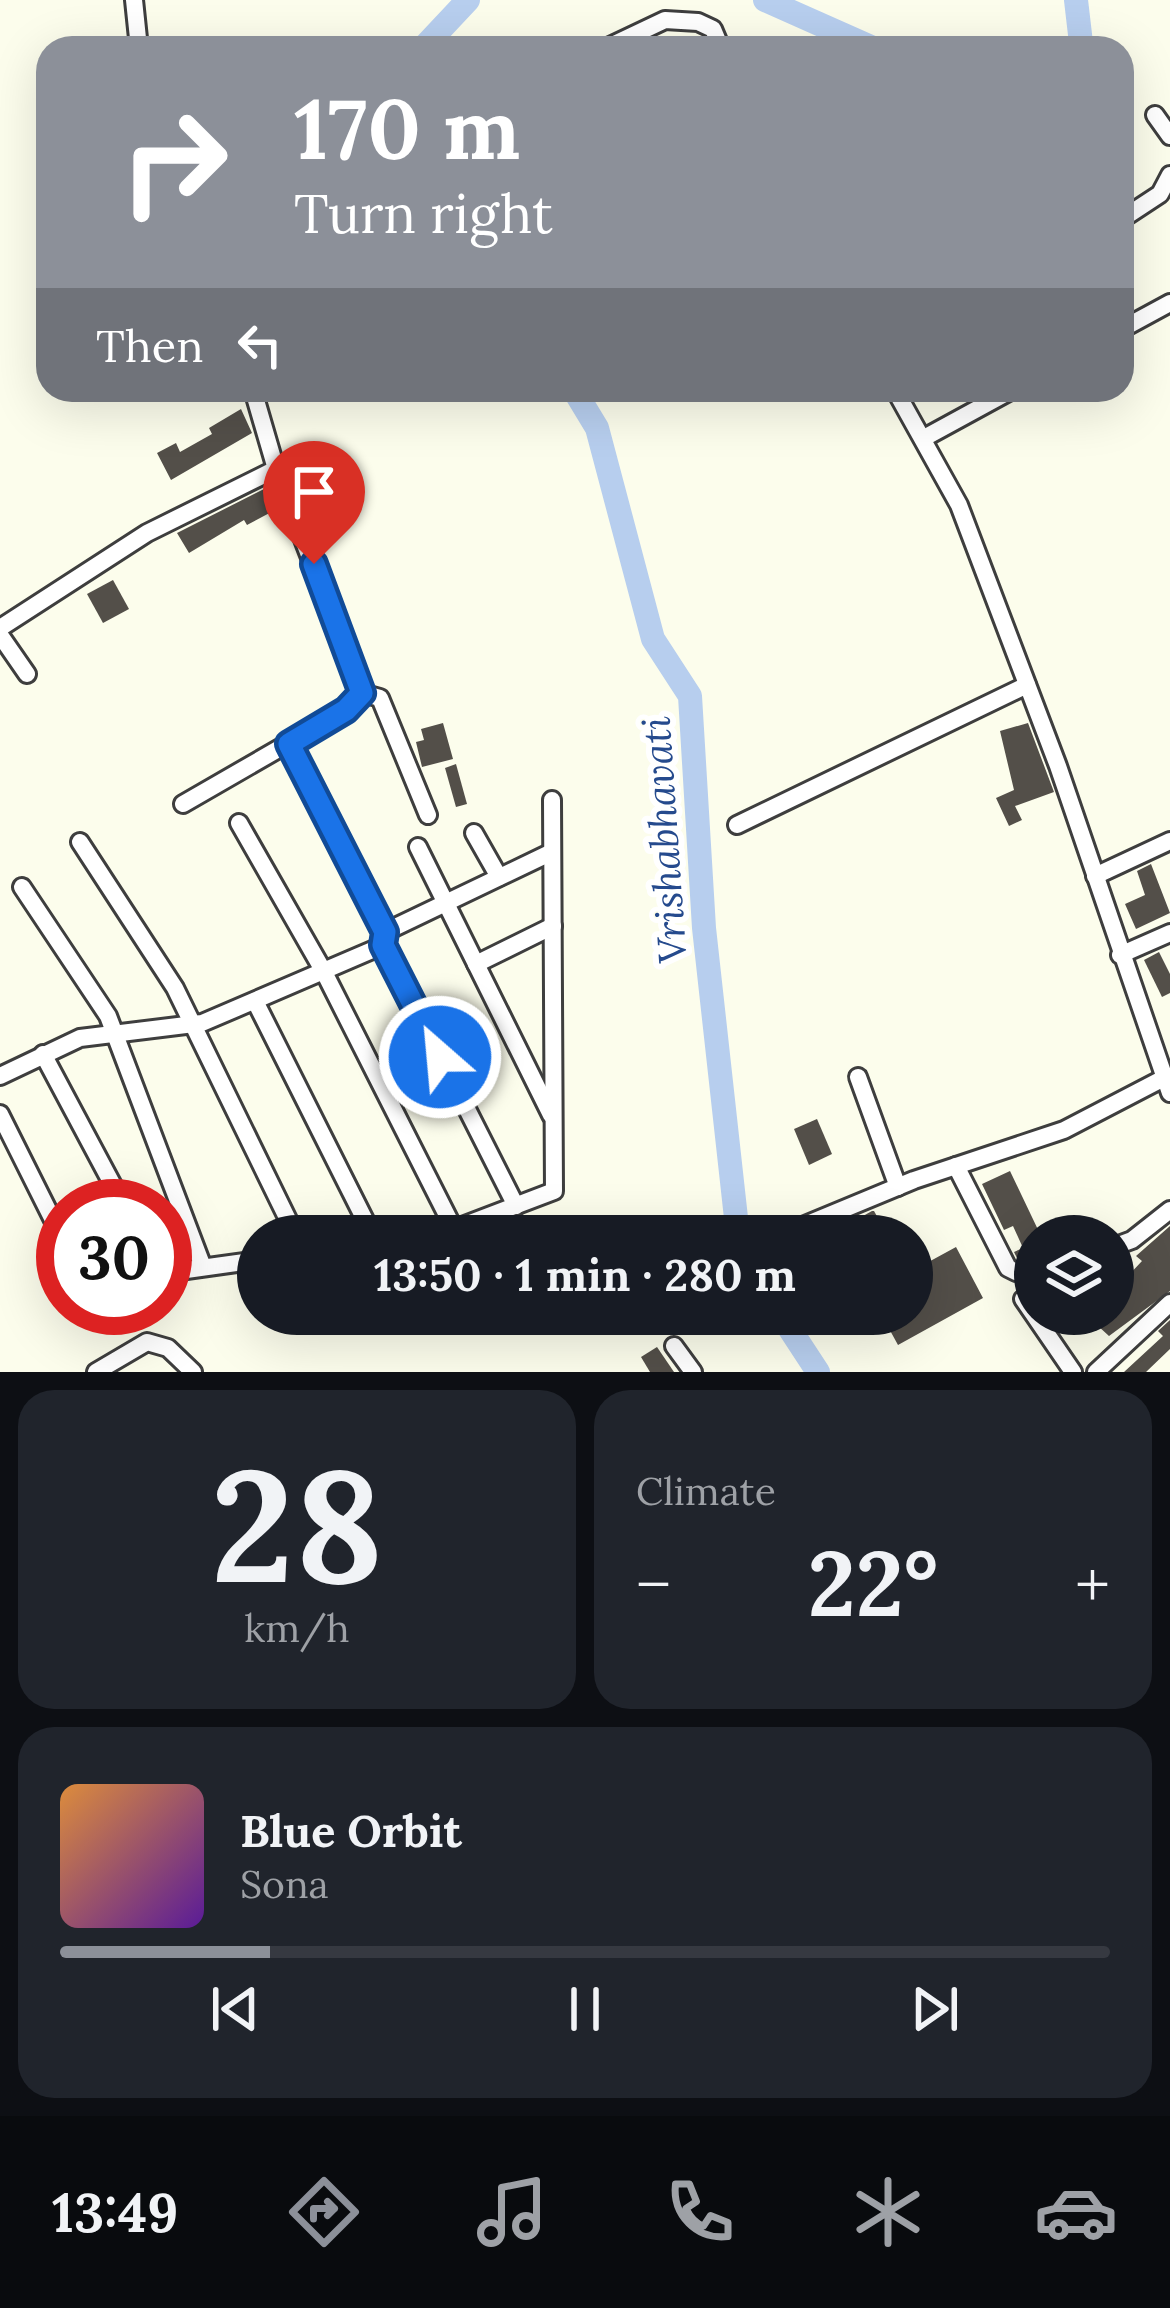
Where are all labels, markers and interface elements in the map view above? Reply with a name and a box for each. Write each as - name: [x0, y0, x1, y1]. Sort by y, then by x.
- text: 170 m: [294, 74, 520, 182]
- icon: right: [96, 84, 252, 240]
- text: Turn right: [294, 179, 553, 248]
- icon: left: [227, 312, 293, 378]
- text: Then: [96, 317, 203, 374]
- pin: [263, 441, 365, 564]
- icon: arrive: [281, 459, 347, 525]
- water label: Vrishabhavati: [630, 714, 698, 965]
- position arrow: [377, 994, 503, 1120]
- speed limit sign: 30: [36, 1179, 192, 1335]
- map controls: [1014, 1215, 1134, 1335]
- button: layers: [1014, 1215, 1134, 1335]
- text: 13:50 · 1 min · 280 m: [374, 1246, 796, 1303]
- text: 28: [211, 1425, 383, 1625]
- text: Climate: [636, 1466, 776, 1516]
- text: 22°: [808, 1525, 938, 1641]
- text: −: [636, 1542, 671, 1626]
- text: +: [1075, 1542, 1110, 1626]
- text: km/h: [244, 1603, 350, 1653]
- text: Blue Orbit: [240, 1802, 462, 1859]
- text: Sona: [240, 1859, 329, 1909]
- icon: previous: [202, 1976, 268, 2042]
- icon: pause: [552, 1976, 618, 2042]
- icon: next: [902, 1976, 968, 2042]
- icon: directions: [282, 2170, 366, 2254]
- icon: music: [470, 2170, 554, 2254]
- icon: phone: [658, 2170, 742, 2254]
- icon: climate: [846, 2170, 930, 2254]
- icon: car: [1034, 2170, 1118, 2254]
- text: 13:49: [52, 2178, 178, 2247]

